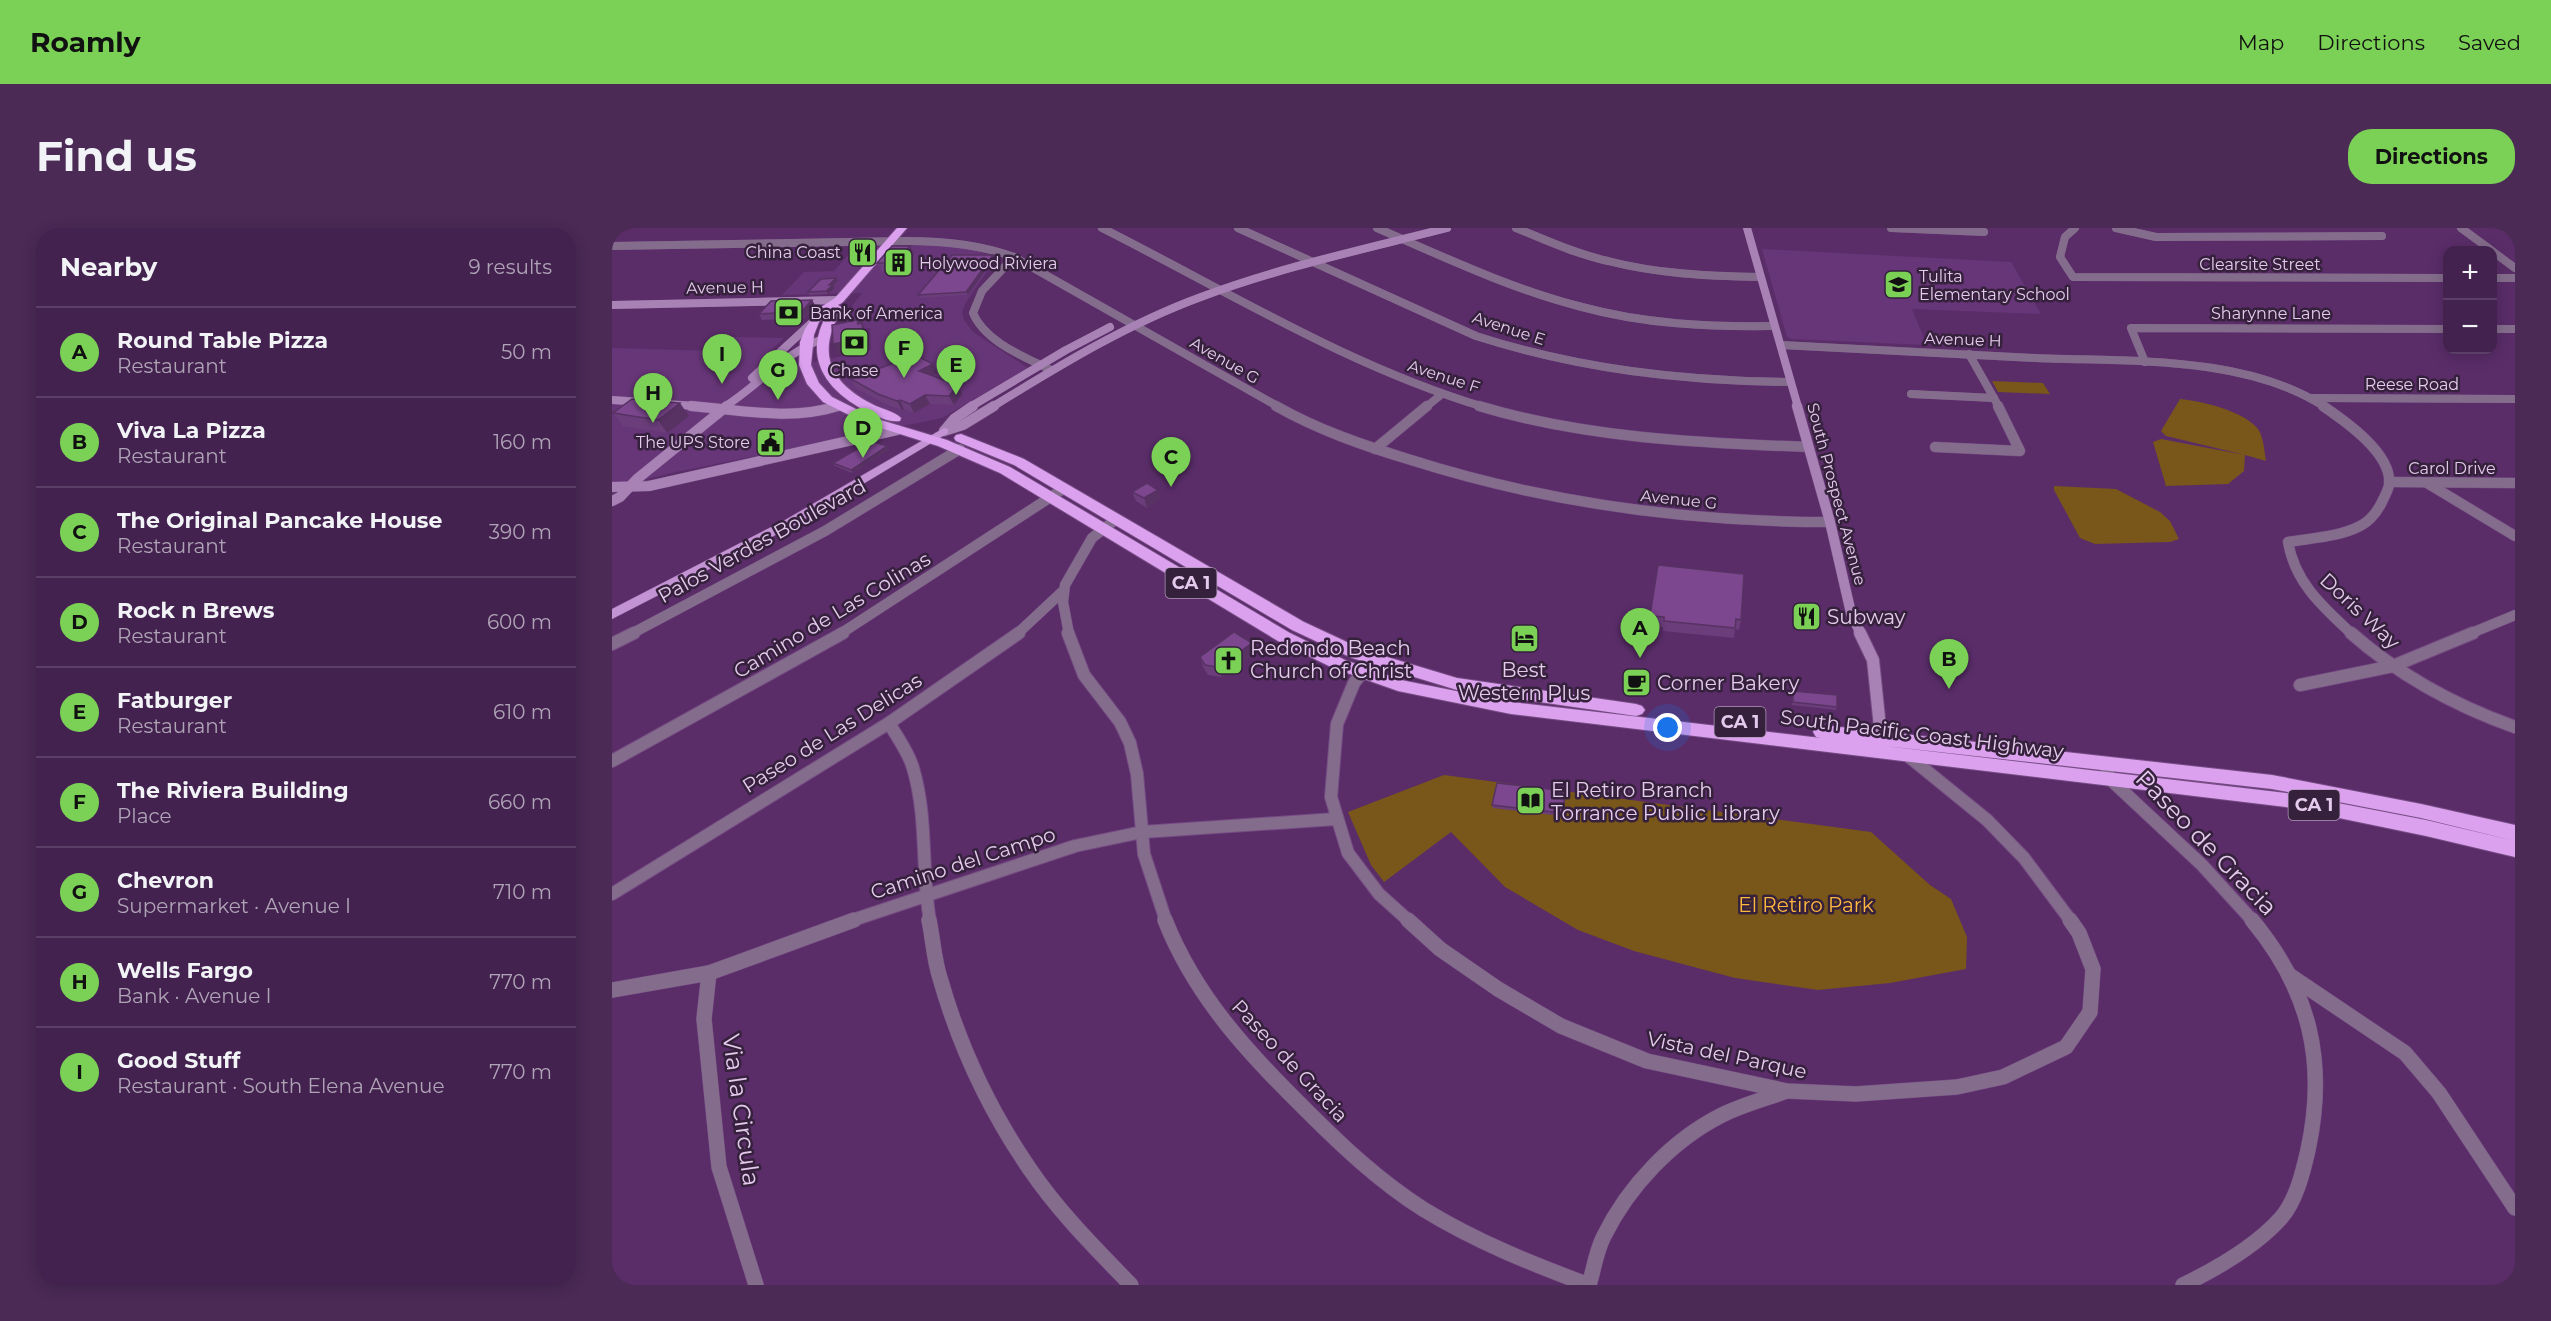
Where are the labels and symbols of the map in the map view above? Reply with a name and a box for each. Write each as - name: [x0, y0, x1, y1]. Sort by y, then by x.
- restaurant icon: China Coast: [846, 236, 878, 268]
- place label: China Coast: [745, 243, 841, 262]
- building icon: Holywood Riviera: [882, 247, 914, 279]
- place label: Holywood Riviera: [919, 254, 1058, 273]
- street label: Clearsite Street: [2199, 255, 2321, 274]
- place label: Tulita Elementary School: [1919, 267, 2070, 304]
- school or university icon: Tulita Elementary School: [1882, 269, 1914, 301]
- street label: Avenue H: [686, 277, 764, 298]
- bank icon: Bank of America: [773, 297, 805, 329]
- place label: Bank of America: [810, 304, 943, 323]
- street label: Sharynne Lane: [2211, 304, 2331, 323]
- street label: Avenue E: [1470, 308, 1548, 349]
- bank icon: Chase: [838, 326, 870, 358]
- pin: F: [884, 328, 924, 378]
- street label: Avenue H: [1924, 329, 2002, 350]
- street label: Avenue G: [1187, 333, 1263, 388]
- pin: I: [702, 334, 742, 384]
- pin: E: [936, 346, 976, 395]
- pin: G: [758, 350, 798, 400]
- street label: Avenue F: [1405, 356, 1482, 397]
- place label: Chase: [829, 361, 879, 380]
- pin: H: [634, 374, 672, 423]
- street label: Reese Road: [2365, 375, 2459, 394]
- street label: South Prospect Avenue: [1803, 401, 1870, 587]
- pin: D: [844, 408, 882, 458]
- public building icon: The UPS Store: [755, 426, 787, 458]
- place label: The UPS Store: [636, 433, 750, 452]
- pin: C: [1152, 438, 1190, 487]
- street label: Carol Drive: [2408, 459, 2496, 478]
- street label: Palos Verdes Boulevard: [654, 474, 870, 608]
- street label: Avenue G: [1640, 486, 1718, 513]
- street label: Camino de Las Colinas: [729, 547, 935, 683]
- road number: CA 1: [1166, 568, 1216, 598]
- street label: Doris Way: [2315, 568, 2405, 654]
- restaurant icon: Subway: [1790, 601, 1822, 633]
- place label: Subway: [1827, 605, 1906, 629]
- pin: A: [1620, 608, 1660, 658]
- hotel icon: Best Western Plus: [1508, 623, 1540, 655]
- place label: Redondo Beach Church of Christ: [1250, 636, 1412, 683]
- pin: B: [1930, 640, 1968, 689]
- church icon: Redondo Beach Church of Christ: [1213, 644, 1245, 676]
- place label: Best Western Plus: [1458, 658, 1590, 705]
- cafe icon: Corner Bakery: [1620, 667, 1652, 699]
- street label: Paseo de Las Delicas: [738, 668, 926, 798]
- place label: Corner Bakery: [1657, 671, 1799, 695]
- street label: South Pacific Coast Highway: [1779, 705, 2065, 763]
- road number: CA 1: [1714, 707, 1766, 737]
- your location: [1653, 713, 1682, 742]
- street label: Paseo de Gracia: [2130, 764, 2283, 921]
- place label: El Retiro Branch Torrance Public Library: [1551, 778, 1780, 825]
- library icon: El Retiro Branch Torrance Public Library: [1514, 785, 1546, 817]
- road number: CA 1: [2288, 790, 2340, 820]
- street label: Camino del Campo: [867, 822, 1059, 904]
- park label: El Retiro Park: [1738, 893, 1874, 917]
- street label: Paseo de Gracia: [1227, 995, 1353, 1127]
- street label: Vista del Parque: [1645, 1026, 1809, 1084]
- street label: Via la Circula: [716, 1032, 767, 1188]

